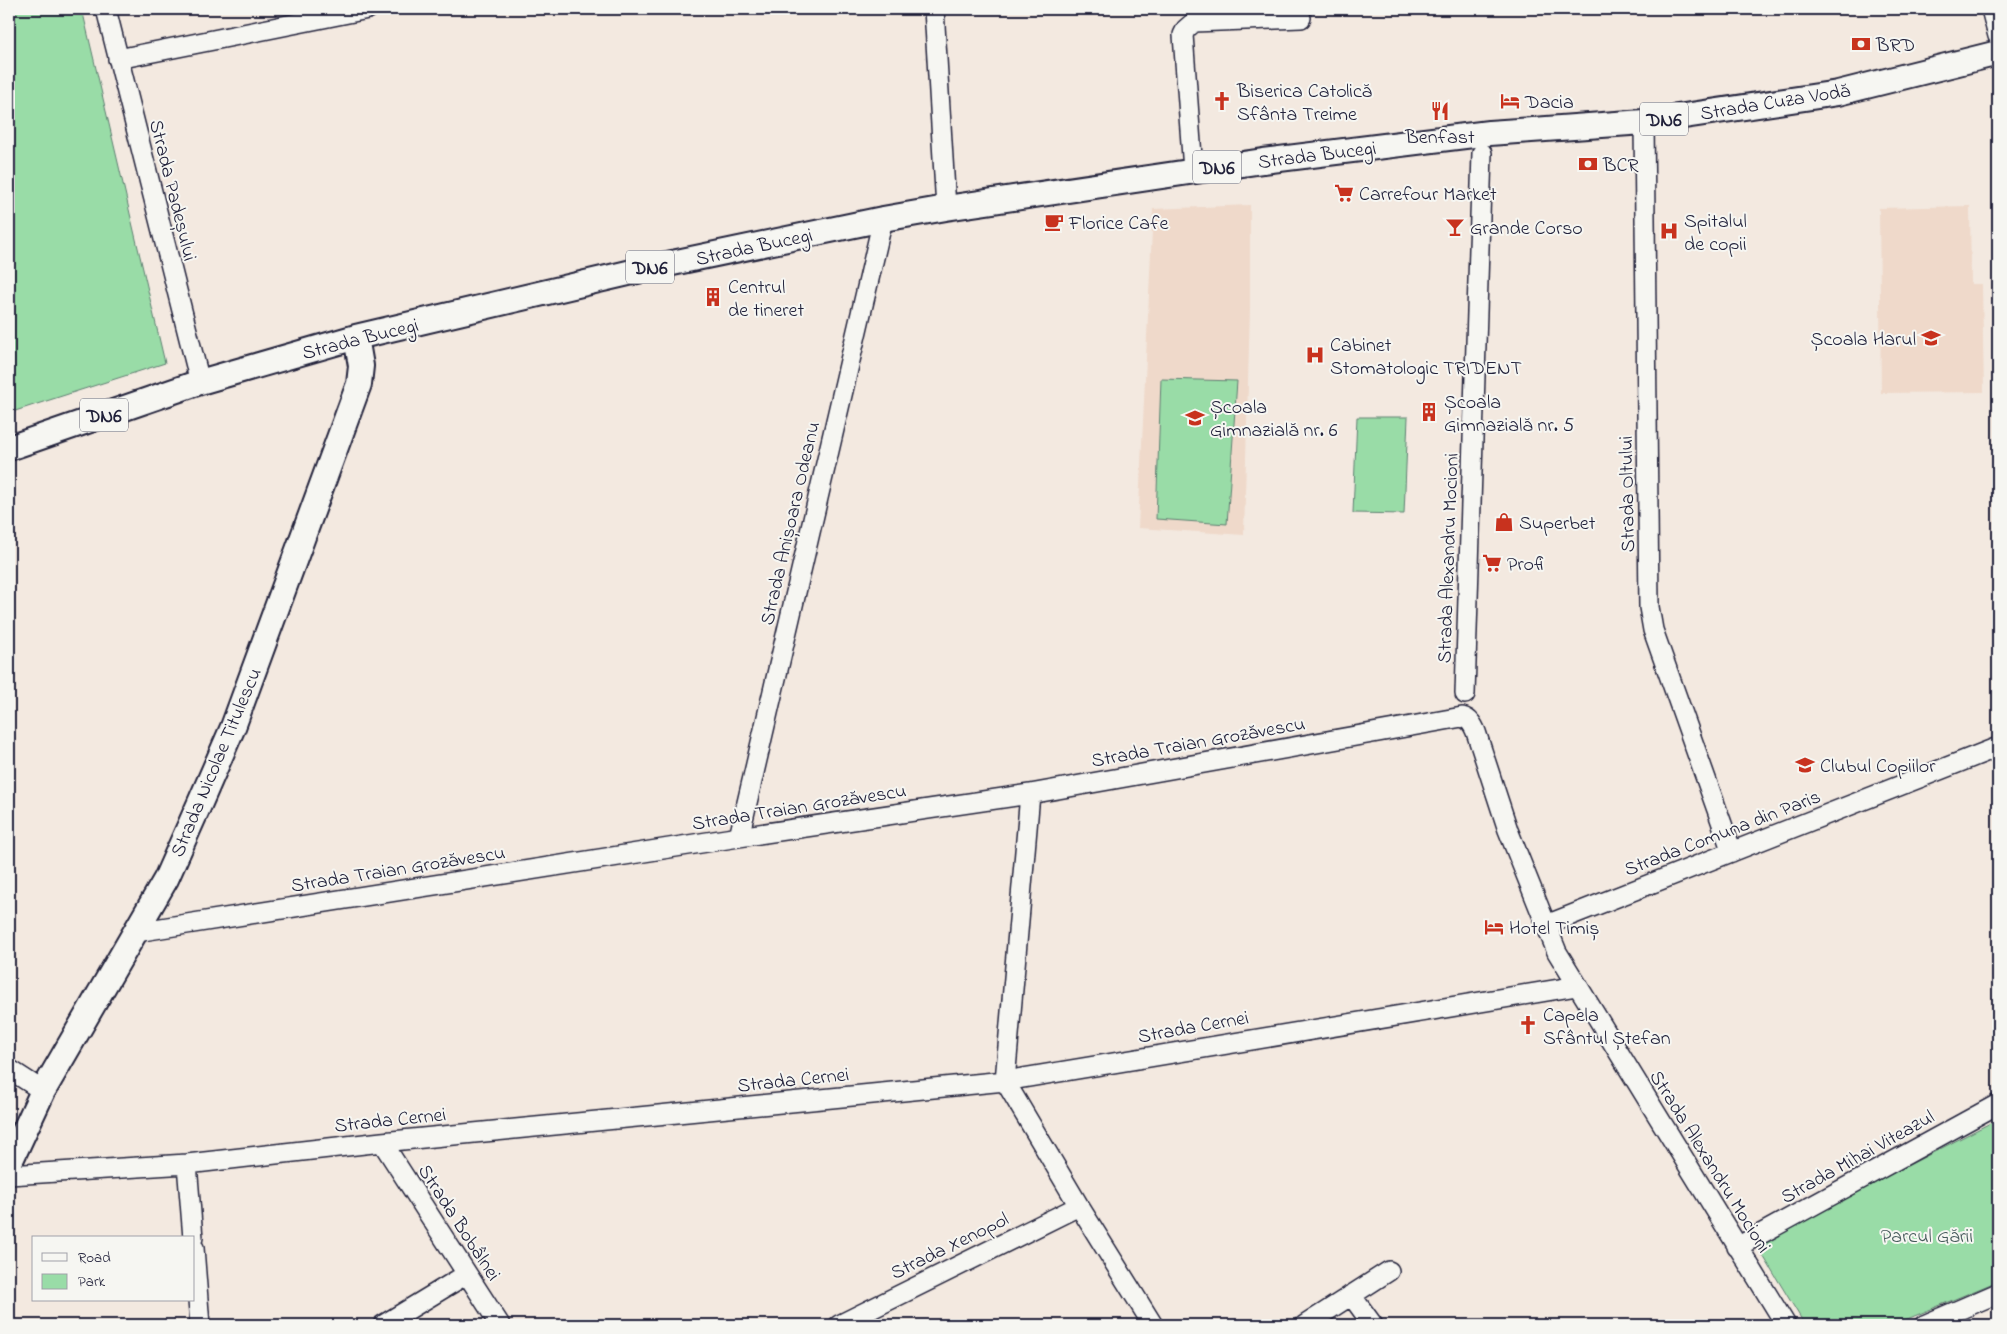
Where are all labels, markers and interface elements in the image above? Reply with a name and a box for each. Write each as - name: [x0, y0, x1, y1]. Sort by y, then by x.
- place label: BRD: [1875, 32, 1915, 61]
- bank icon: BRD: [1850, 33, 1872, 55]
- street label: Strada Cuza Vodă: [1698, 77, 1852, 130]
- place label: Biserica Catolică Sfânta Treime: [1236, 78, 1372, 130]
- place label: Dacia: [1524, 89, 1574, 118]
- church icon: Biserica Catolică Sfânta Treime: [1211, 90, 1233, 112]
- hotel icon: Dacia: [1499, 90, 1521, 112]
- restaurant icon: Benfast: [1429, 100, 1451, 122]
- road number: DN6: [1640, 102, 1688, 136]
- street label: Strada Padeșului: [140, 117, 203, 264]
- place label: Benfast: [1404, 124, 1475, 153]
- street label: Strada Bucegi: [1257, 135, 1378, 179]
- road number: DN6: [1193, 150, 1241, 183]
- place label: BCR: [1602, 152, 1639, 181]
- bank icon: BCR: [1577, 153, 1599, 175]
- place label: Carrefour Market: [1359, 181, 1497, 210]
- supermarket icon: Carrefour Market: [1333, 182, 1355, 204]
- place label: Spitalul de copii: [1684, 208, 1747, 260]
- place label: Florice Cafe: [1068, 210, 1168, 239]
- cafe icon: Florice Cafe: [1043, 211, 1065, 233]
- place label: Grande Corso: [1470, 215, 1583, 244]
- bar icon: Grande Corso: [1444, 216, 1466, 238]
- hospital icon: Spitalul de copii: [1658, 220, 1680, 242]
- street label: Strada Bucegi: [693, 222, 816, 276]
- road number: DN6: [626, 250, 674, 284]
- place label: Centrul de tineret: [728, 274, 804, 326]
- building icon: Centrul de tineret: [702, 286, 724, 308]
- street label: Strada Bucegi: [299, 312, 422, 370]
- place label: Școala Harul: [1811, 326, 1916, 355]
- school or university icon: Școala Harul: [1920, 327, 1942, 349]
- place label: Cabinet Stomatologic TRIDENT: [1330, 332, 1522, 385]
- hospital icon: Cabinet Stomatologic TRIDENT: [1304, 344, 1326, 366]
- place label: Școala Gimnazială nr. 5: [1444, 389, 1574, 441]
- place label: Școala Gimnazială nr. 6: [1210, 394, 1338, 446]
- road number: DN6: [80, 398, 128, 432]
- building icon: Școala Gimnazială nr. 5: [1418, 401, 1440, 423]
- school or university icon: Școala Gimnazială nr. 6: [1184, 407, 1206, 429]
- street label: Strada Anișoara Odeanu: [754, 419, 829, 628]
- street label: Strada Oltului: [1613, 435, 1644, 552]
- street label: Strada Alexandru Mocioni: [1431, 452, 1468, 664]
- place label: Superbet: [1519, 510, 1596, 539]
- shop icon: Superbet: [1493, 511, 1515, 533]
- place label: Profi: [1507, 551, 1547, 580]
- supermarket icon: Profi: [1481, 552, 1503, 574]
- street label: Strada Nicolae Titulescu: [164, 664, 270, 862]
- street label: Strada Traian Grozăvescu: [1089, 710, 1308, 777]
- place label: Clubul Copiilor: [1820, 753, 1936, 782]
- school or university icon: Clubul Copiilor: [1794, 754, 1816, 776]
- street label: Strada Traian Grozăvescu: [690, 777, 909, 840]
- street label: Strada Comuna din Paris: [1620, 783, 1825, 885]
- street label: Strada Traian Grozăvescu: [289, 839, 508, 902]
- place label: Hotel Timiș: [1509, 915, 1599, 944]
- hotel icon: Hotel Timiș: [1483, 916, 1505, 938]
- place label: Capela Sfântul Ștefan: [1543, 1002, 1671, 1054]
- street label: Strada Cernei: [1136, 1004, 1251, 1052]
- church icon: Capela Sfântul Ștefan: [1517, 1014, 1539, 1036]
- street label: Strada Cernei: [736, 1061, 851, 1102]
- street label: Strada Alexandru Mocioni: [1641, 1065, 1777, 1259]
- street label: Strada Cernei: [333, 1101, 448, 1142]
- street label: Strada Mihai Viteazul: [1776, 1104, 1940, 1213]
- street label: Strada Bobâlnei: [409, 1159, 507, 1287]
- street label: Strada Xenopol: [886, 1206, 1014, 1288]
- park label: Parcul Gării: [1881, 1223, 1973, 1252]
- legend: [32, 1236, 195, 1302]
- text: Road: [78, 1247, 111, 1269]
- text: Park: [78, 1271, 106, 1293]

